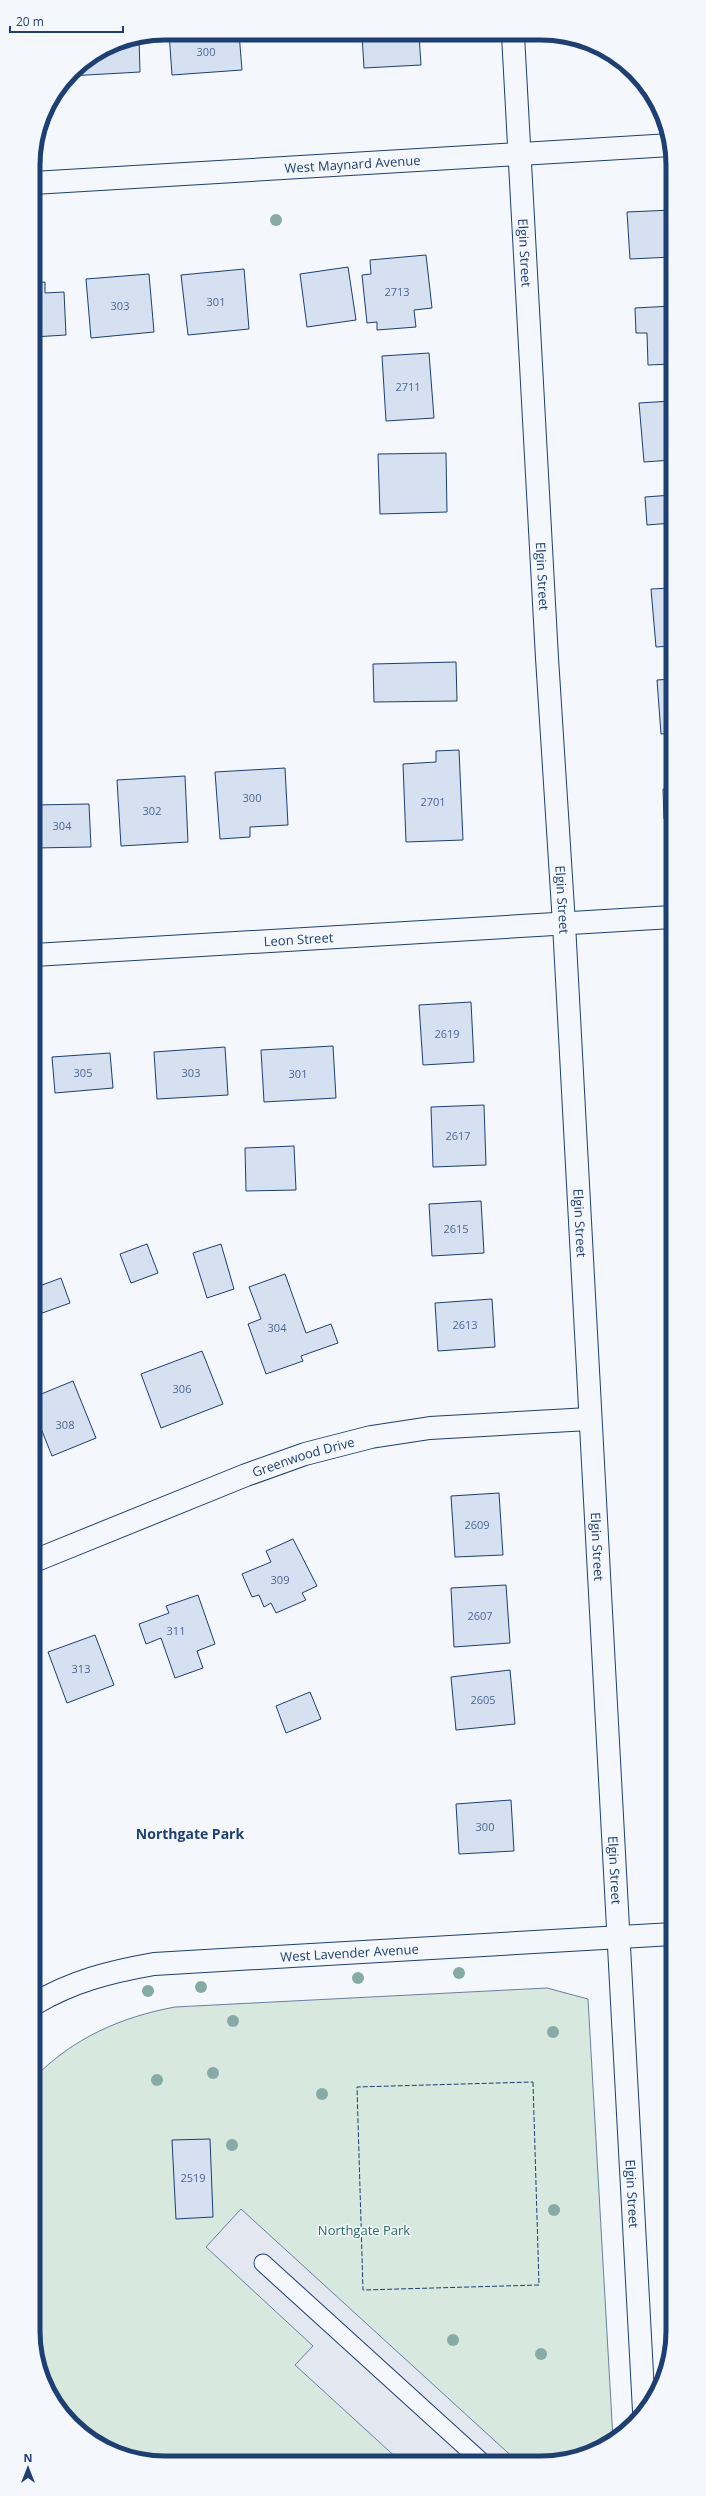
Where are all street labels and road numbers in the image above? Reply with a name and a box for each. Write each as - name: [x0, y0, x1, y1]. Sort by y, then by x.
- street label: West Maynard Avenue: [284, 151, 421, 177]
- street label: Elgin Street: [514, 218, 536, 288]
- street label: Elgin Street: [532, 541, 553, 611]
- street label: Elgin Street: [551, 865, 574, 935]
- street label: Leon Street: [263, 928, 334, 950]
- street label: Elgin Street: [569, 1188, 591, 1258]
- street label: Greenwood Drive: [250, 1433, 356, 1481]
- street label: Elgin Street: [587, 1512, 608, 1582]
- street label: Elgin Street: [604, 1835, 626, 1905]
- street label: West Lavender Avenue: [280, 1940, 419, 1966]
- street label: Elgin Street: [621, 2159, 643, 2229]

